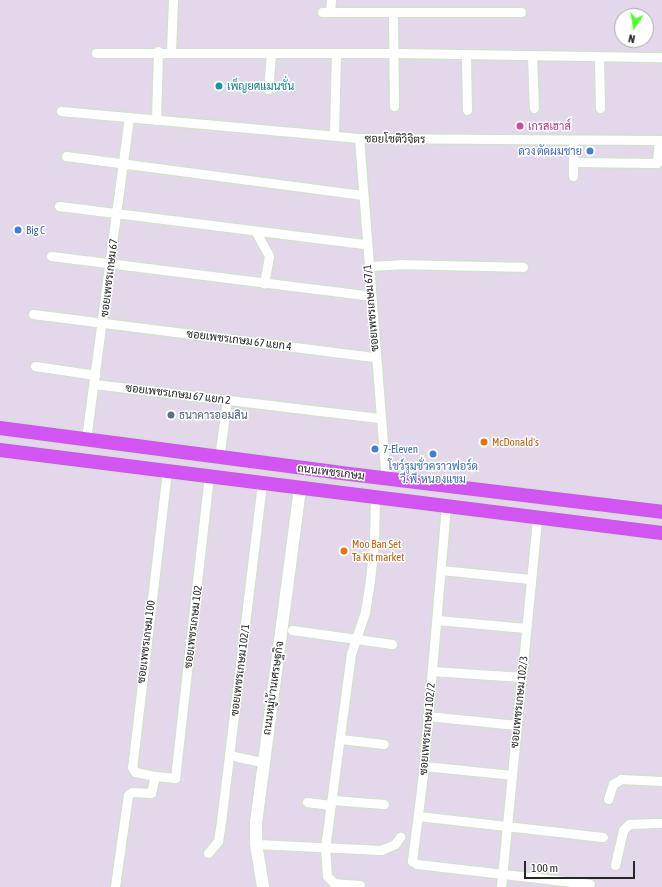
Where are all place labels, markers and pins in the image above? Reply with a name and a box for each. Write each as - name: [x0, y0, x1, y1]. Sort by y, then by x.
- place label: เพ็ญยศแมนชั่น: [227, 79, 294, 93]
- marker: เพ็ญยศแมนชั่น: [214, 81, 224, 91]
- place label: เกรสเฮาส์: [528, 119, 571, 133]
- marker: เกรสเฮาส์: [515, 121, 525, 131]
- place label: ดวง ตัดผมชาย: [518, 144, 582, 158]
- marker: ดวง ตัดผมชาย: [585, 146, 595, 156]
- place label: Big C: [26, 223, 45, 237]
- marker: Big C: [13, 225, 23, 235]
- place label: ธนาคารออมสิน: [179, 408, 248, 422]
- marker: ธนาคารออมสิน: [166, 410, 176, 420]
- place label: McDonald's: [492, 435, 539, 449]
- marker: McDonald's: [479, 437, 489, 447]
- place label: 7-Eleven: [383, 442, 418, 456]
- marker: 7-Eleven: [370, 444, 380, 454]
- marker: โชว์รูมชั่วคราวฟอร์ด วี. พี. หนองแขม: [428, 449, 438, 459]
- place label: โชว์รูมชั่วคราวฟอร์ด วี. พี. หนองแขม: [388, 460, 478, 486]
- place label: Moo Ban Set Ta Kit market: [352, 538, 404, 564]
- marker: Moo Ban Set Ta Kit market: [339, 546, 349, 556]

